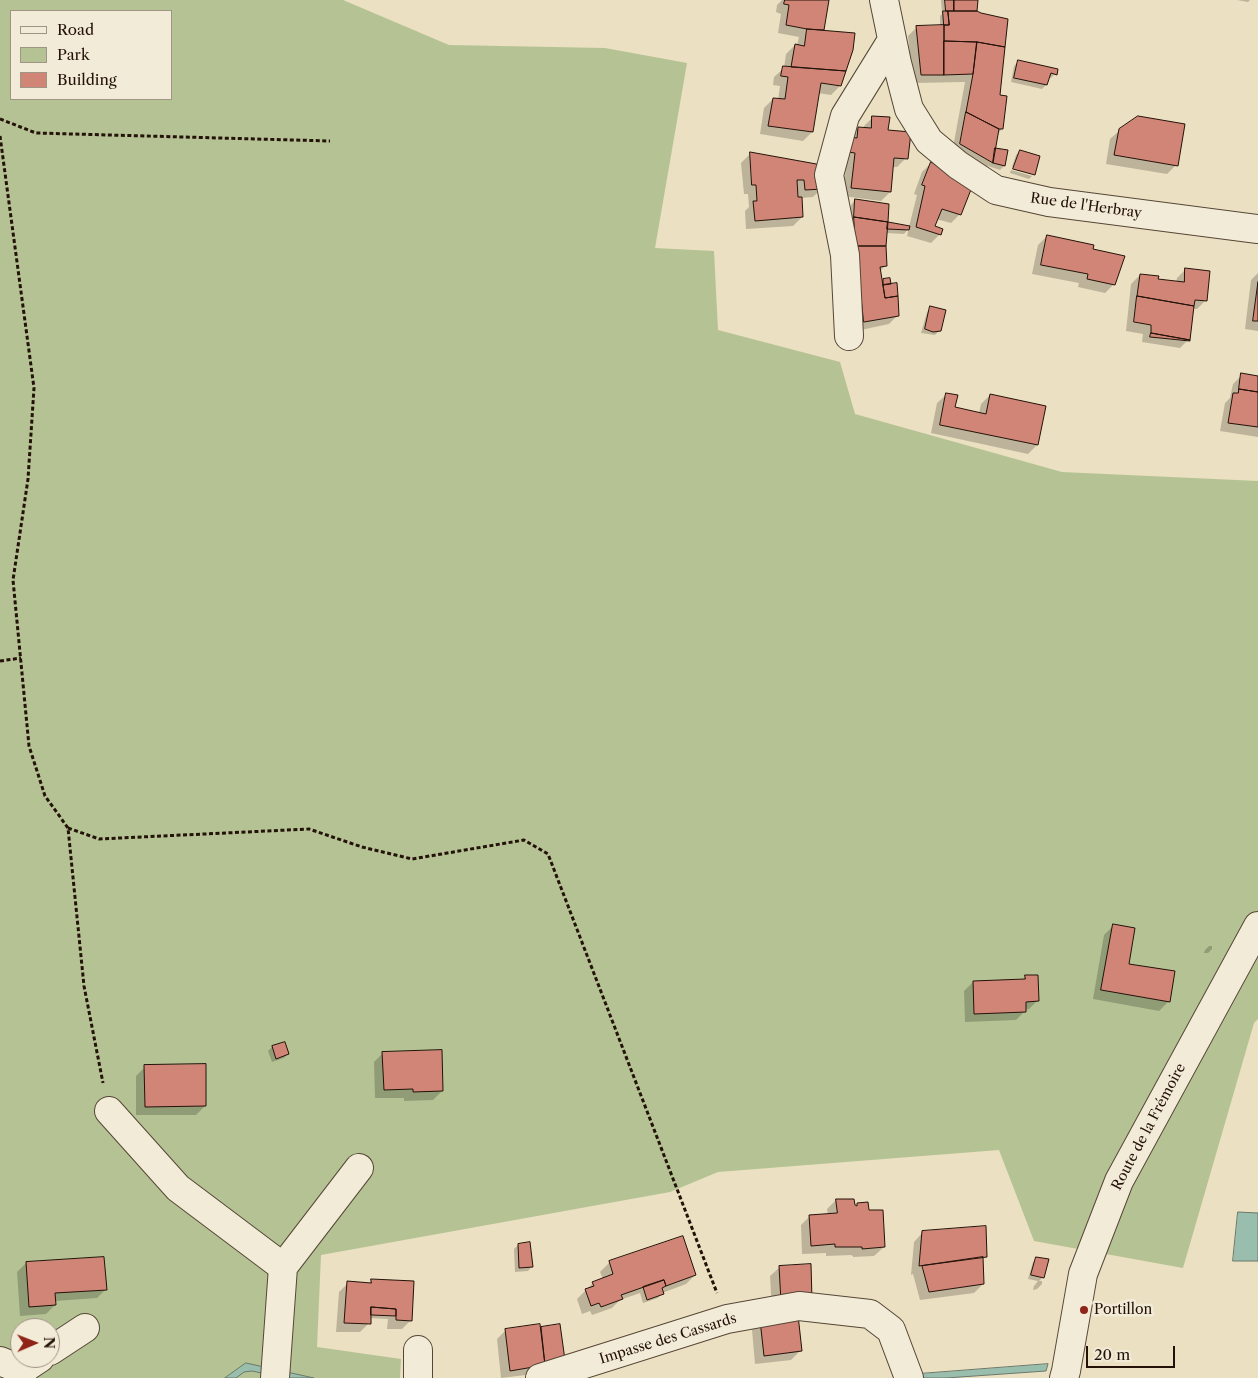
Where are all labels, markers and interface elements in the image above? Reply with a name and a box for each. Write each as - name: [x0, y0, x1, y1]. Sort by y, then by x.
- legend: [10, 10, 172, 100]
- text: Road: [57, 20, 94, 39]
- text: Park: [57, 45, 90, 64]
- text: Building: [57, 70, 117, 89]
- street label: Rue de l'Herbray: [1029, 190, 1143, 222]
- street label: Route de la Frémoire: [1108, 1061, 1190, 1193]
- place label: Portillon: [1094, 1302, 1152, 1318]
- marker: Portillon: [1078, 1304, 1090, 1316]
- street label: Impasse des Cassards: [597, 1310, 739, 1368]
- north arrow: [10, 1318, 60, 1368]
- scale bar: [1088, 1336, 1177, 1368]
- text: N: [40, 1337, 58, 1349]
- text: 20 m: [1094, 1345, 1130, 1364]

